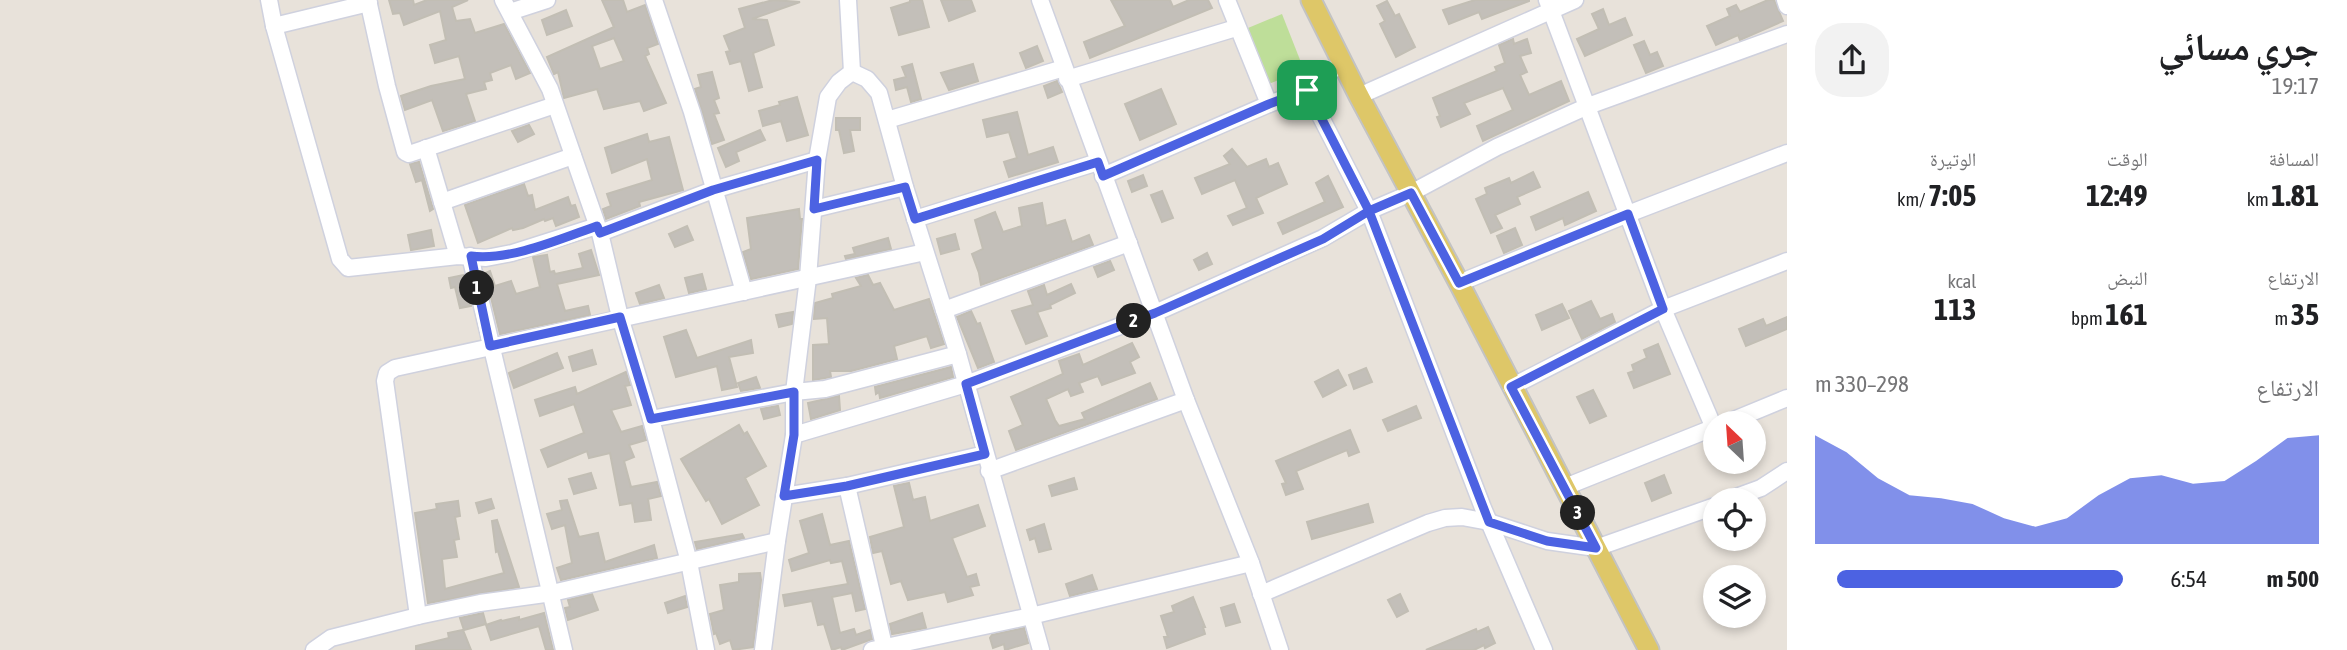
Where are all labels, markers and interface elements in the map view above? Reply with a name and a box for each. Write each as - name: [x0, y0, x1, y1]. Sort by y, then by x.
- button: share: [1815, 23, 1889, 97]
- text: جري مسائي: [2158, 25, 2319, 68]
- pin: [1277, 60, 1337, 120]
- icon: arrive: [1288, 71, 1326, 109]
- text: 19:17: [2272, 73, 2319, 99]
- text: الوتيرة: [1930, 148, 1976, 170]
- text: الوقت: [2107, 148, 2148, 170]
- text: المسافة: [2269, 148, 2319, 170]
- text: 7:05: [1928, 178, 1976, 212]
- text: 12:49: [2086, 178, 2148, 212]
- text: 1.81: [2271, 178, 2319, 212]
- text: /km: [1897, 188, 1928, 210]
- text: km: [2247, 188, 2271, 210]
- text: النبض: [2107, 267, 2148, 289]
- text: الارتفاع: [2267, 267, 2319, 289]
- pin: 1: [460, 270, 494, 306]
- text: kcal: [1947, 270, 1976, 292]
- text: 1: [472, 276, 481, 298]
- text: 113: [1934, 292, 1976, 326]
- text: 161: [2105, 297, 2148, 331]
- text: 35: [2291, 297, 2319, 331]
- pin: 2: [1116, 304, 1152, 338]
- text: bpm: [2071, 307, 2105, 329]
- text: m: [2275, 307, 2291, 329]
- text: 2: [1129, 309, 1138, 331]
- text: 298–330 m: [1815, 371, 1909, 397]
- text: الارتفاع: [2256, 375, 2319, 401]
- north arrow: [1703, 411, 1766, 474]
- map controls: [1703, 411, 1766, 628]
- button: locate: [1703, 488, 1766, 551]
- pin: 3: [1560, 496, 1596, 530]
- text: 3: [1573, 501, 1582, 523]
- button: layers: [1703, 565, 1766, 628]
- text: 6:54: [2170, 566, 2207, 592]
- text: 500 m: [2267, 566, 2319, 592]

